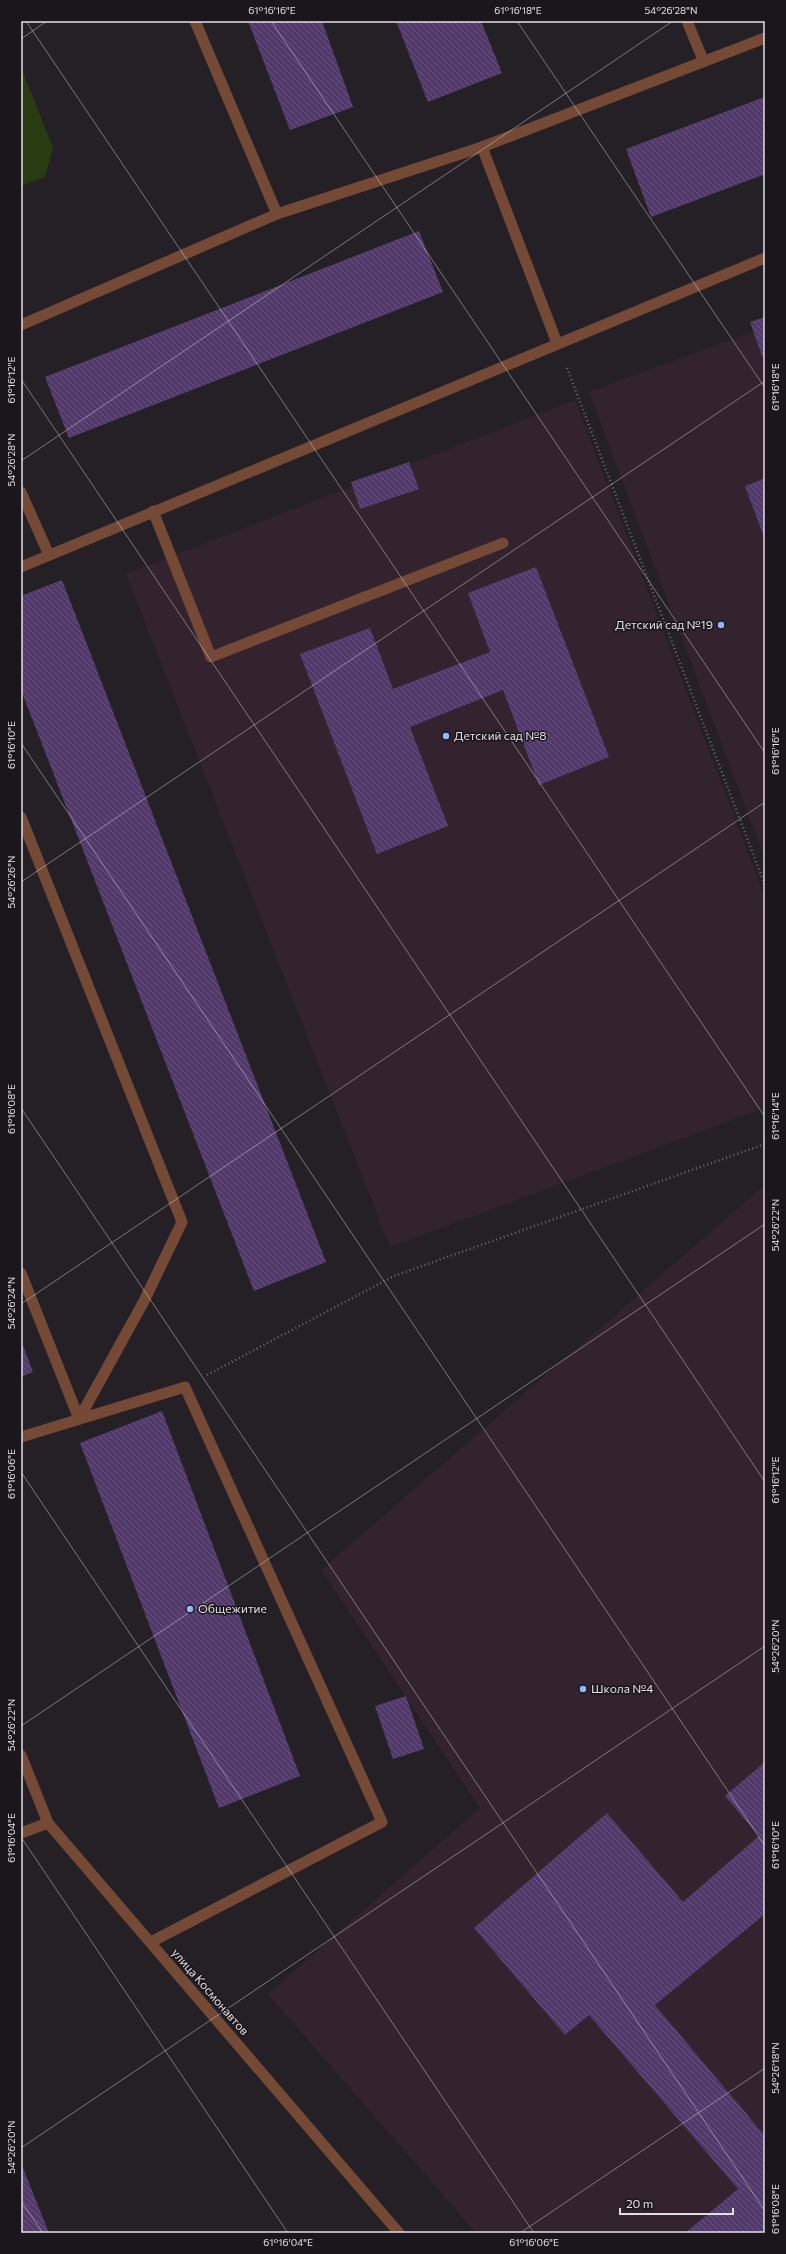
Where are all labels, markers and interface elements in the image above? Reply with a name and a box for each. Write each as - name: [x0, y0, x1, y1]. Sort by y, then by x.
- text: 61°16'16"E: [248, 4, 296, 16]
- text: 61°16'18"E: [494, 4, 542, 16]
- text: 54°26'28"N: [645, 4, 697, 16]
- text: 61°16'12"E: [5, 356, 17, 403]
- text: 61°16'18"E: [769, 363, 781, 411]
- text: 54°26'28"N: [5, 434, 17, 486]
- place label: Детский сад №19: [615, 617, 713, 631]
- marker: Детский сад №19: [716, 620, 726, 630]
- text: 61°16'10"E: [5, 721, 17, 769]
- text: 61°16'16"E: [769, 727, 781, 775]
- place label: Детский сад №8: [454, 728, 547, 742]
- marker: Детский сад №8: [441, 731, 451, 741]
- text: 54°26'26"N: [5, 856, 17, 908]
- text: 61°16'08"E: [5, 1084, 17, 1134]
- text: 61°16'14"E: [769, 1092, 781, 1140]
- text: 54°26'22"N: [769, 1199, 781, 1251]
- text: 54°26'24"N: [5, 1277, 17, 1329]
- text: 61°16'06"E: [5, 1449, 17, 1499]
- text: 61°16'12"E: [769, 1456, 781, 1503]
- place label: Общежитие: [198, 1601, 267, 1615]
- marker: Общежитие: [185, 1604, 195, 1614]
- text: 54°26'20"N: [769, 1619, 781, 1673]
- place label: Школа №4: [591, 1681, 654, 1695]
- marker: Школа №4: [578, 1684, 588, 1694]
- text: 54°26'22"N: [5, 1699, 17, 1751]
- text: 61°16'04"E: [5, 1813, 17, 1863]
- text: 61°16'10"E: [769, 1821, 781, 1869]
- street label: улица Космонавтов: [169, 1945, 252, 2037]
- text: 54°26'18"N: [769, 2042, 781, 2094]
- text: 54°26'20"N: [5, 2120, 17, 2174]
- text: 61°16'08"E: [769, 2184, 781, 2234]
- scale bar: [620, 2190, 733, 2216]
- text: 20 m: [626, 2196, 653, 2210]
- text: 61°16'04"E: [263, 2236, 313, 2248]
- text: 61°16'06"E: [509, 2236, 559, 2248]

